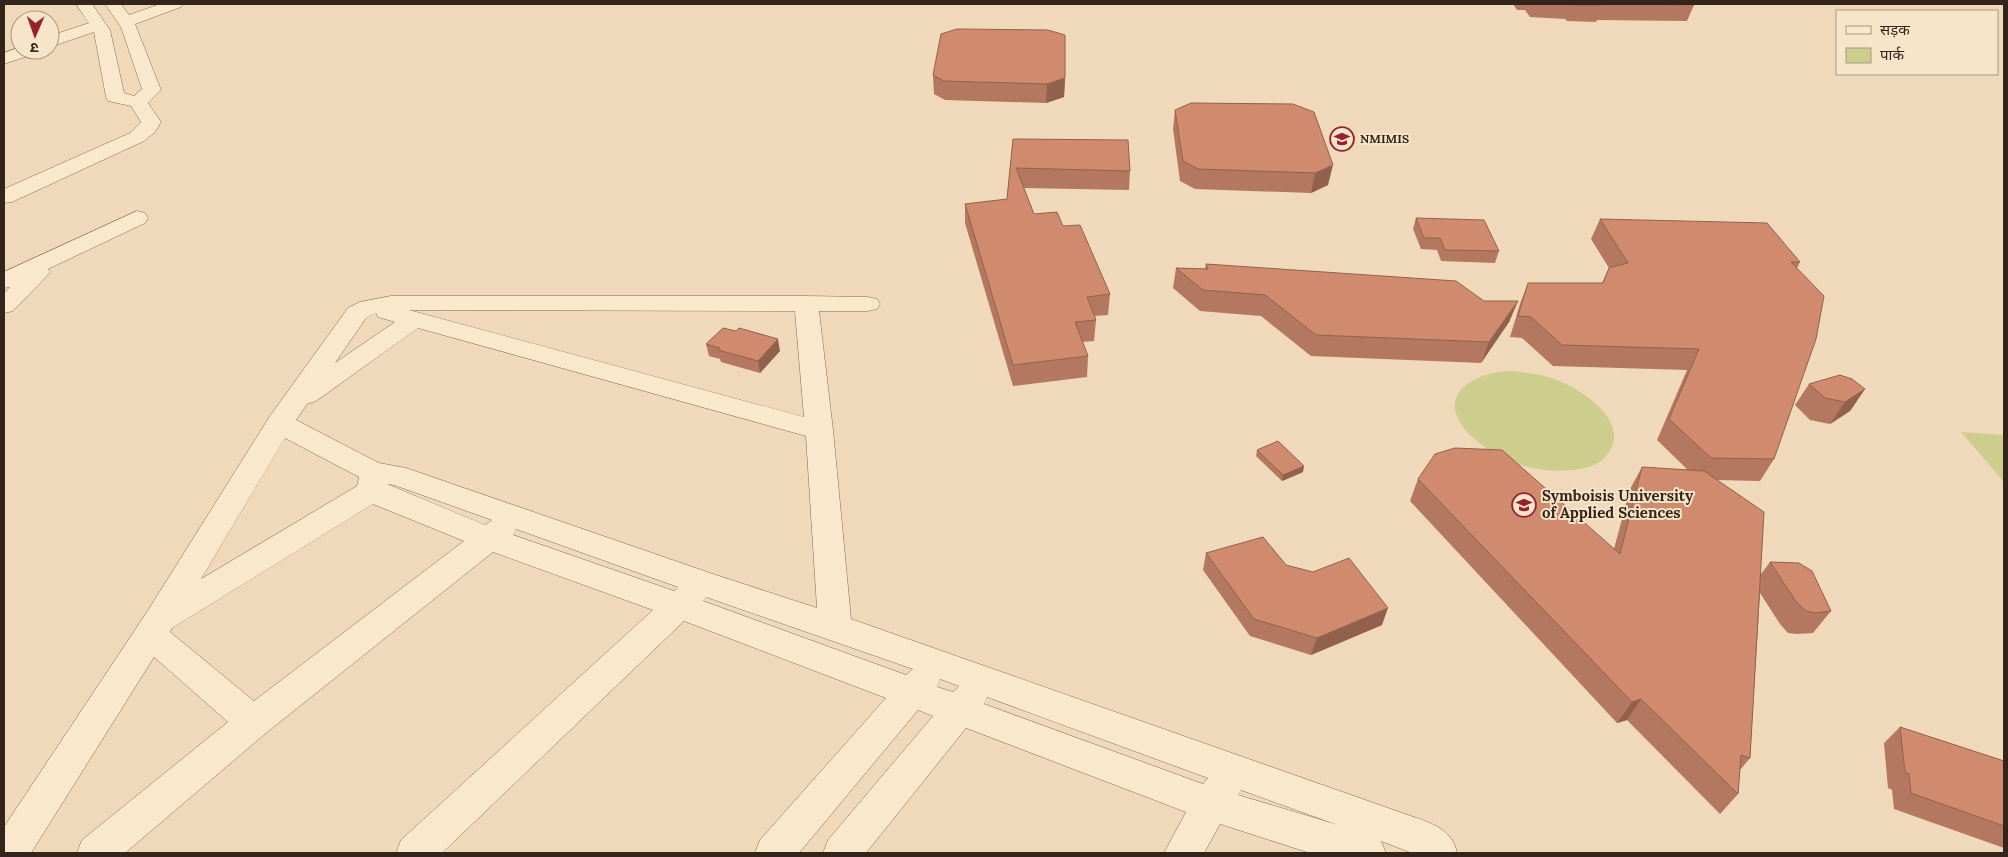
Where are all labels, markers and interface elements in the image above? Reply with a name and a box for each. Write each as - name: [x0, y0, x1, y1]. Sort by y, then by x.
- north arrow: [10, 10, 60, 60]
- legend: [1836, 10, 1998, 75]
- text: सड़क: [1880, 20, 1910, 39]
- text: उ: [29, 39, 39, 57]
- text: पार्क: [1880, 45, 1904, 64]
- school or university icon: NMIMIS: [1329, 126, 1355, 152]
- place label: NMIMIS: [1360, 131, 1409, 146]
- place label: Symboisis University of Applied Sciences: [1542, 486, 1694, 522]
- school or university icon: Symboisis University of Applied Sciences: [1511, 492, 1537, 518]

